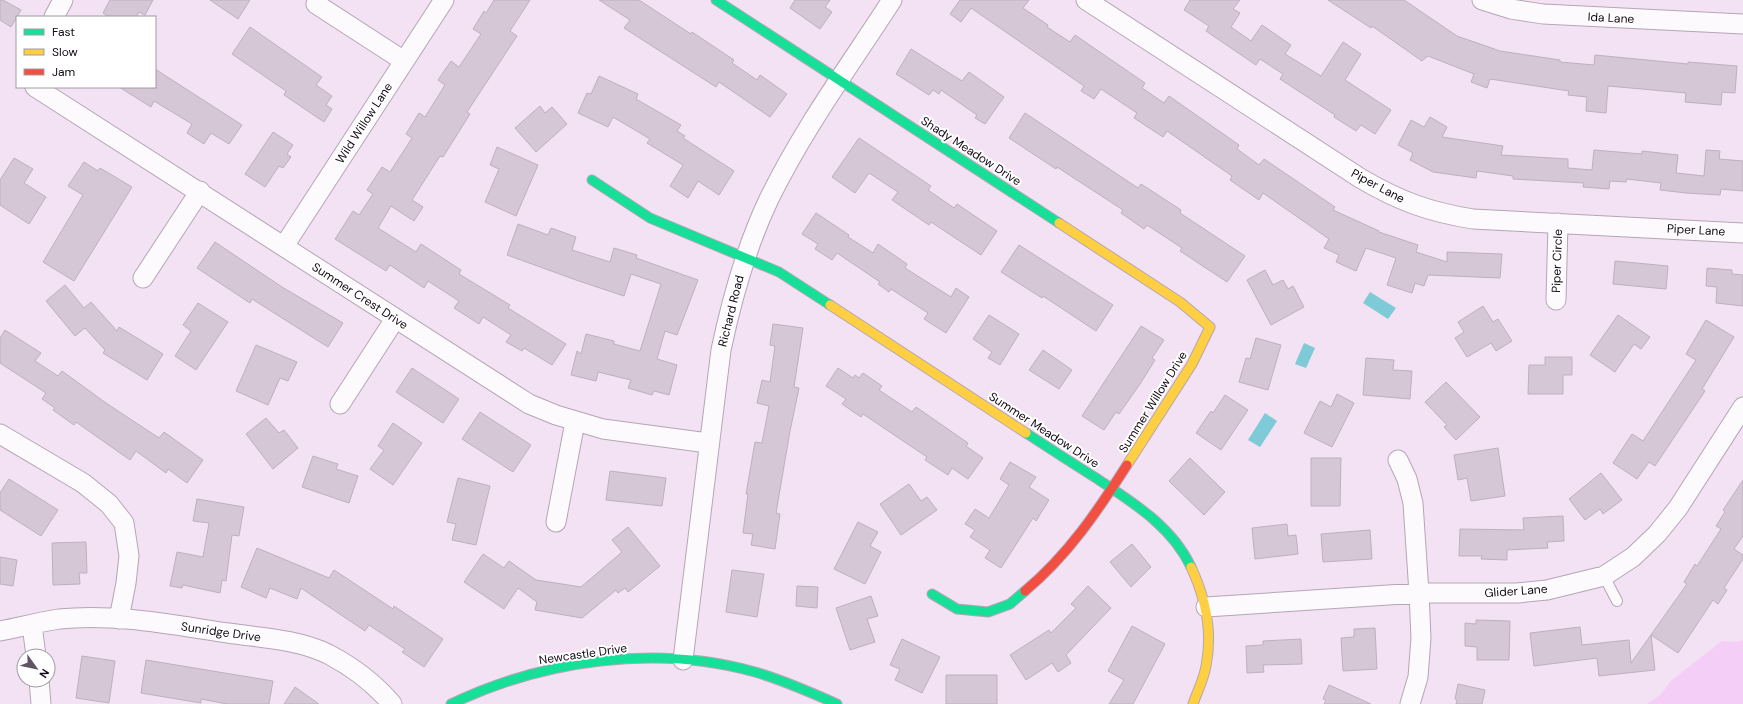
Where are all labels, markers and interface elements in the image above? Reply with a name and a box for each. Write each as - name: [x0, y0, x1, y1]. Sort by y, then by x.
- street label: Ida Lane: [1587, 9, 1635, 27]
- legend: [16, 16, 156, 88]
- text: Fast: [52, 24, 75, 40]
- text: Slow: [52, 44, 78, 60]
- text: Jam: [52, 64, 75, 80]
- street label: Wild Willow Lane: [332, 79, 396, 167]
- street label: Shady Meadow Drive: [918, 113, 1024, 190]
- street label: Piper Lane: [1348, 165, 1408, 207]
- street label: Piper Lane: [1666, 220, 1726, 240]
- street label: Piper Circle: [1548, 229, 1566, 293]
- street label: Summer Crest Drive: [309, 259, 411, 333]
- street label: Richard Road: [714, 274, 748, 348]
- street label: Summer Willow Drive: [1115, 348, 1191, 456]
- street label: Summer Meadow Drive: [986, 388, 1102, 472]
- street label: Glider Lane: [1484, 581, 1548, 601]
- street label: Sunridge Drive: [180, 618, 262, 646]
- street label: Newcastle Drive: [538, 640, 628, 668]
- north arrow: [16, 648, 56, 688]
- text: N: [36, 666, 52, 681]

